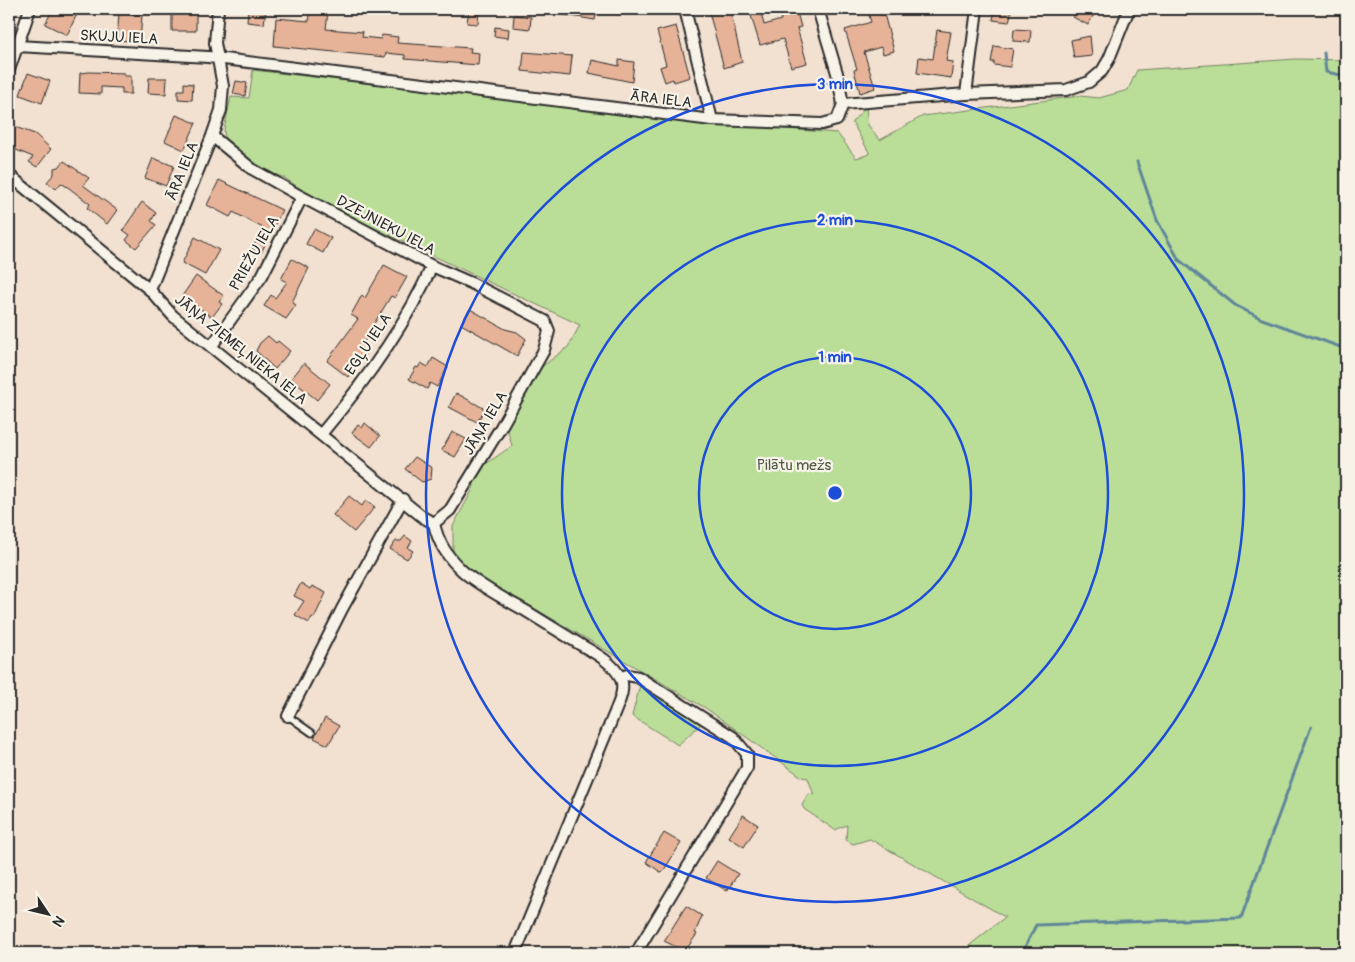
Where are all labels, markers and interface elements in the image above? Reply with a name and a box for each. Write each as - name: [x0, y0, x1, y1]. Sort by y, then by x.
- street label: SKUJU IELA: [79, 26, 159, 49]
- text: 3 min: [817, 75, 853, 94]
- street label: ĀRA IELA: [629, 86, 693, 113]
- street label: ĀRA IELA: [162, 139, 203, 203]
- street label: DZEJNIEKU IELA: [333, 191, 439, 260]
- text: 2 min: [817, 211, 853, 230]
- street label: PRIEŽU IELA: [225, 212, 284, 294]
- street label: JĀŅA ZIEMEĻNIEKA IELA: [171, 290, 311, 409]
- street label: EGĻU IELA: [341, 310, 396, 379]
- text: 1 min: [818, 348, 852, 367]
- street label: JĀŅA IELA: [459, 388, 512, 459]
- park label: Pilātu mežs: [757, 456, 831, 475]
- centre of rings: [826, 484, 844, 502]
- north arrow: [22, 890, 72, 940]
- text: N: [49, 912, 68, 930]

